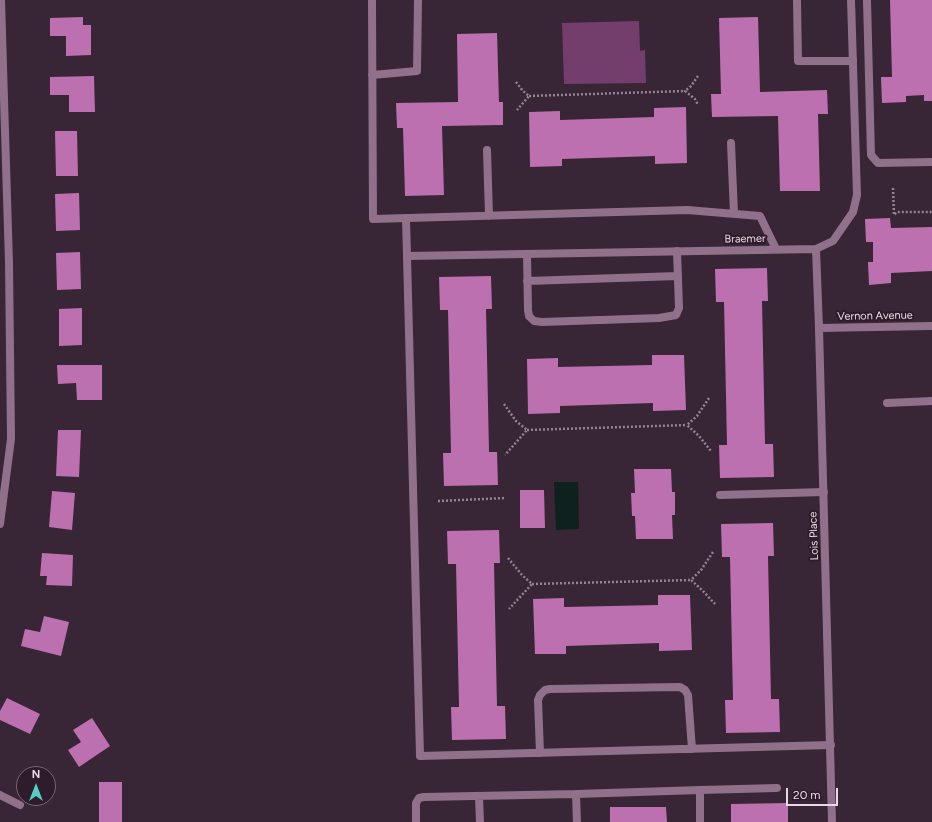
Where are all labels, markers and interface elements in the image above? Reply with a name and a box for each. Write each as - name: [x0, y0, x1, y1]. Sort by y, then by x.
- street label: Braemer: [724, 232, 766, 246]
- street label: Vernon Avenue: [837, 309, 913, 323]
- street label: Lois Place: [807, 511, 821, 561]
- north arrow: [16, 766, 56, 806]
- text: N: [32, 768, 40, 781]
- scale bar: [788, 780, 840, 806]
- text: 20 m: [793, 788, 821, 802]

